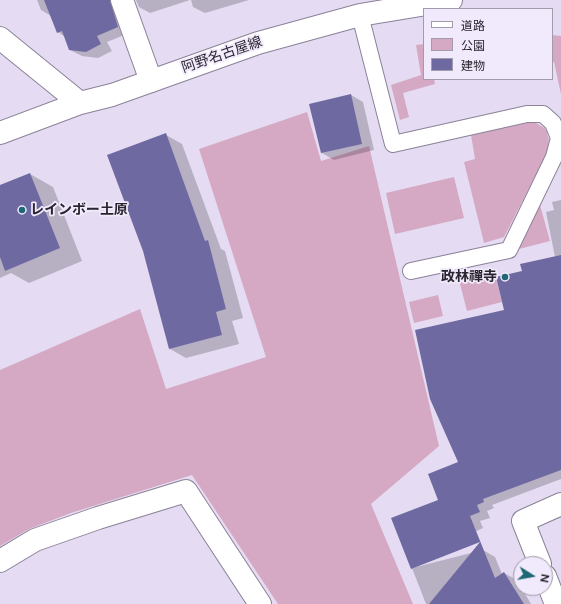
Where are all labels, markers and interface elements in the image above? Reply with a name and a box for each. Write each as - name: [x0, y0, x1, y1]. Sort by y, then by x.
- legend: [423, 8, 553, 80]
- text: 道路: [461, 19, 485, 33]
- street label: 阿野名古屋線: [180, 33, 264, 77]
- text: 公園: [461, 39, 485, 53]
- text: 建物: [461, 59, 485, 73]
- place label: レインボー土原: [30, 202, 128, 218]
- marker: レインボー土原: [17, 205, 27, 215]
- place label: 政林禪寺: [441, 269, 497, 285]
- marker: 政林禪寺: [500, 272, 510, 282]
- north arrow: [513, 556, 553, 596]
- text: N: [537, 573, 551, 584]

